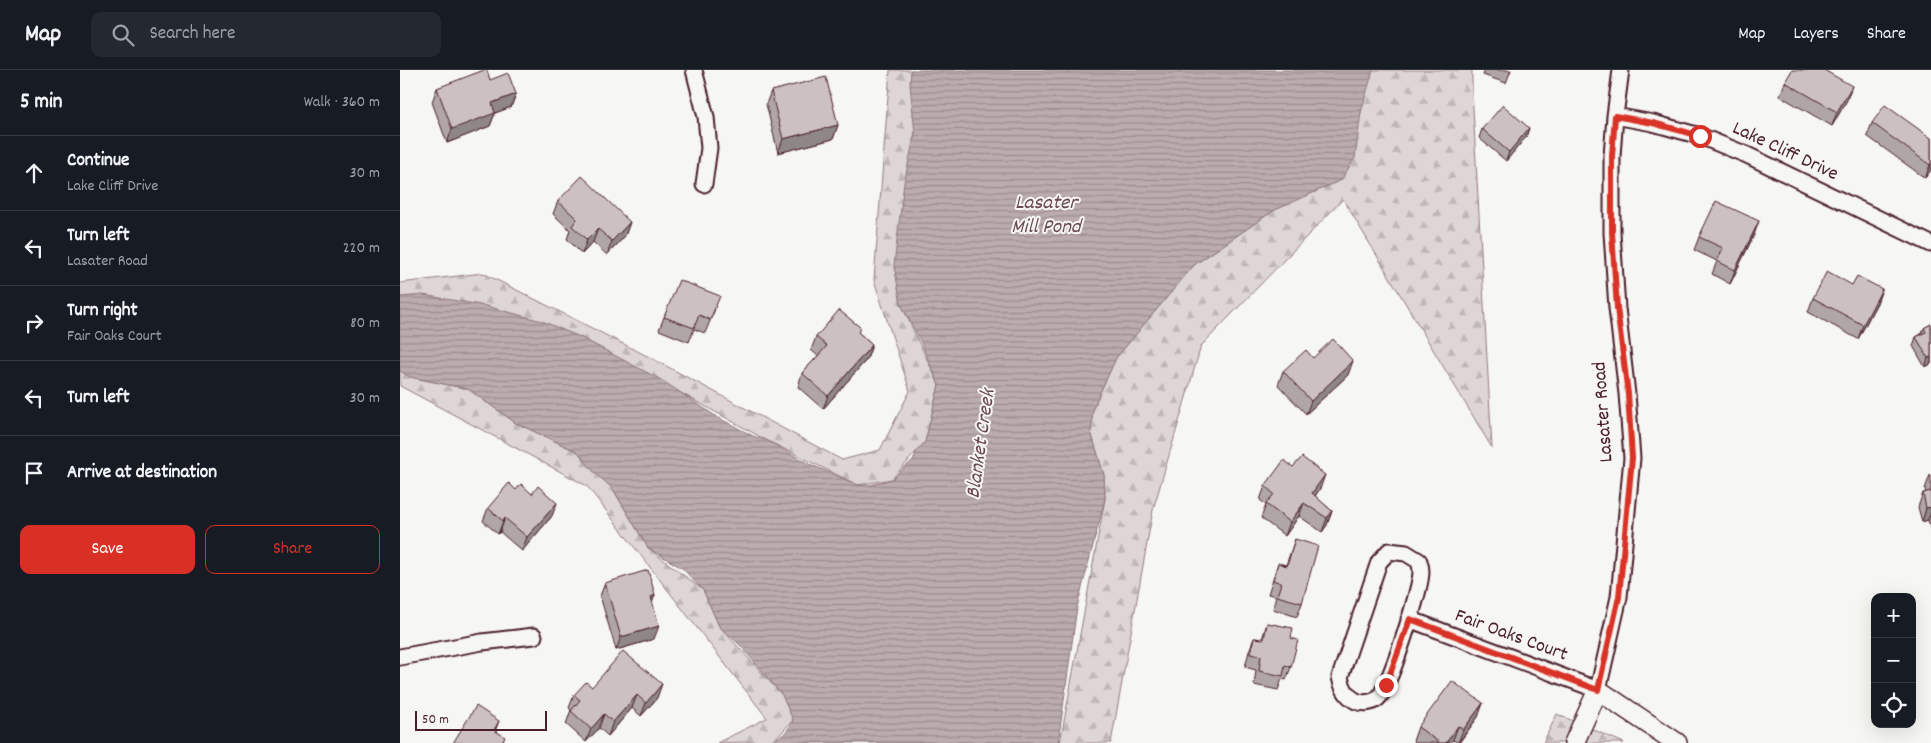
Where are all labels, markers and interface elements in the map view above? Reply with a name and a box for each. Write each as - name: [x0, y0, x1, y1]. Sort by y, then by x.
- search box: [91, 12, 441, 57]
- text: Map: [25, 18, 61, 52]
- icon: search: [109, 21, 137, 49]
- text: Search here: [149, 21, 235, 48]
- text: Map: [1738, 22, 1765, 47]
- text: Layers: [1793, 22, 1839, 47]
- text: Share: [1867, 22, 1906, 47]
- text: 5 min: [20, 88, 63, 118]
- text: Walk · 360 m: [304, 91, 380, 114]
- street label: Lake Cliff Drive: [1727, 115, 1843, 189]
- route start: [1689, 125, 1712, 148]
- text: Continue: [67, 148, 129, 175]
- icon: ahead: [20, 159, 48, 187]
- text: 30 m: [350, 162, 380, 185]
- text: Lake Cliff Drive: [67, 175, 158, 198]
- water label: Lasater Mill Pond: [1011, 189, 1084, 243]
- text: Turn left: [67, 223, 130, 250]
- icon: left: [20, 234, 48, 262]
- text: 220 m: [343, 237, 380, 260]
- text: Lasater Road: [67, 250, 148, 273]
- text: Turn right: [67, 298, 138, 325]
- icon: right: [20, 309, 48, 337]
- text: 80 m: [350, 312, 380, 335]
- text: Fair Oaks Court: [67, 325, 162, 348]
- street label: Lasater Road: [1587, 361, 1621, 463]
- icon: left: [20, 384, 48, 412]
- text: Turn left: [67, 385, 130, 412]
- water label: Blanket Creek: [959, 385, 1005, 501]
- text: 30 m: [350, 387, 380, 410]
- icon: arrive: [20, 459, 48, 487]
- text: Arrive at destination: [67, 460, 217, 487]
- button: Save: [20, 525, 195, 574]
- button: Share: [205, 525, 380, 574]
- map controls: [1871, 593, 1916, 728]
- button: +: [1871, 593, 1916, 638]
- street label: Fair Oaks Court: [1451, 603, 1571, 669]
- button: −: [1871, 638, 1916, 683]
- route end: [1375, 674, 1398, 697]
- button: locate: [1871, 683, 1916, 728]
- scale bar: [415, 708, 548, 731]
- text: 50 m: [422, 710, 449, 730]

